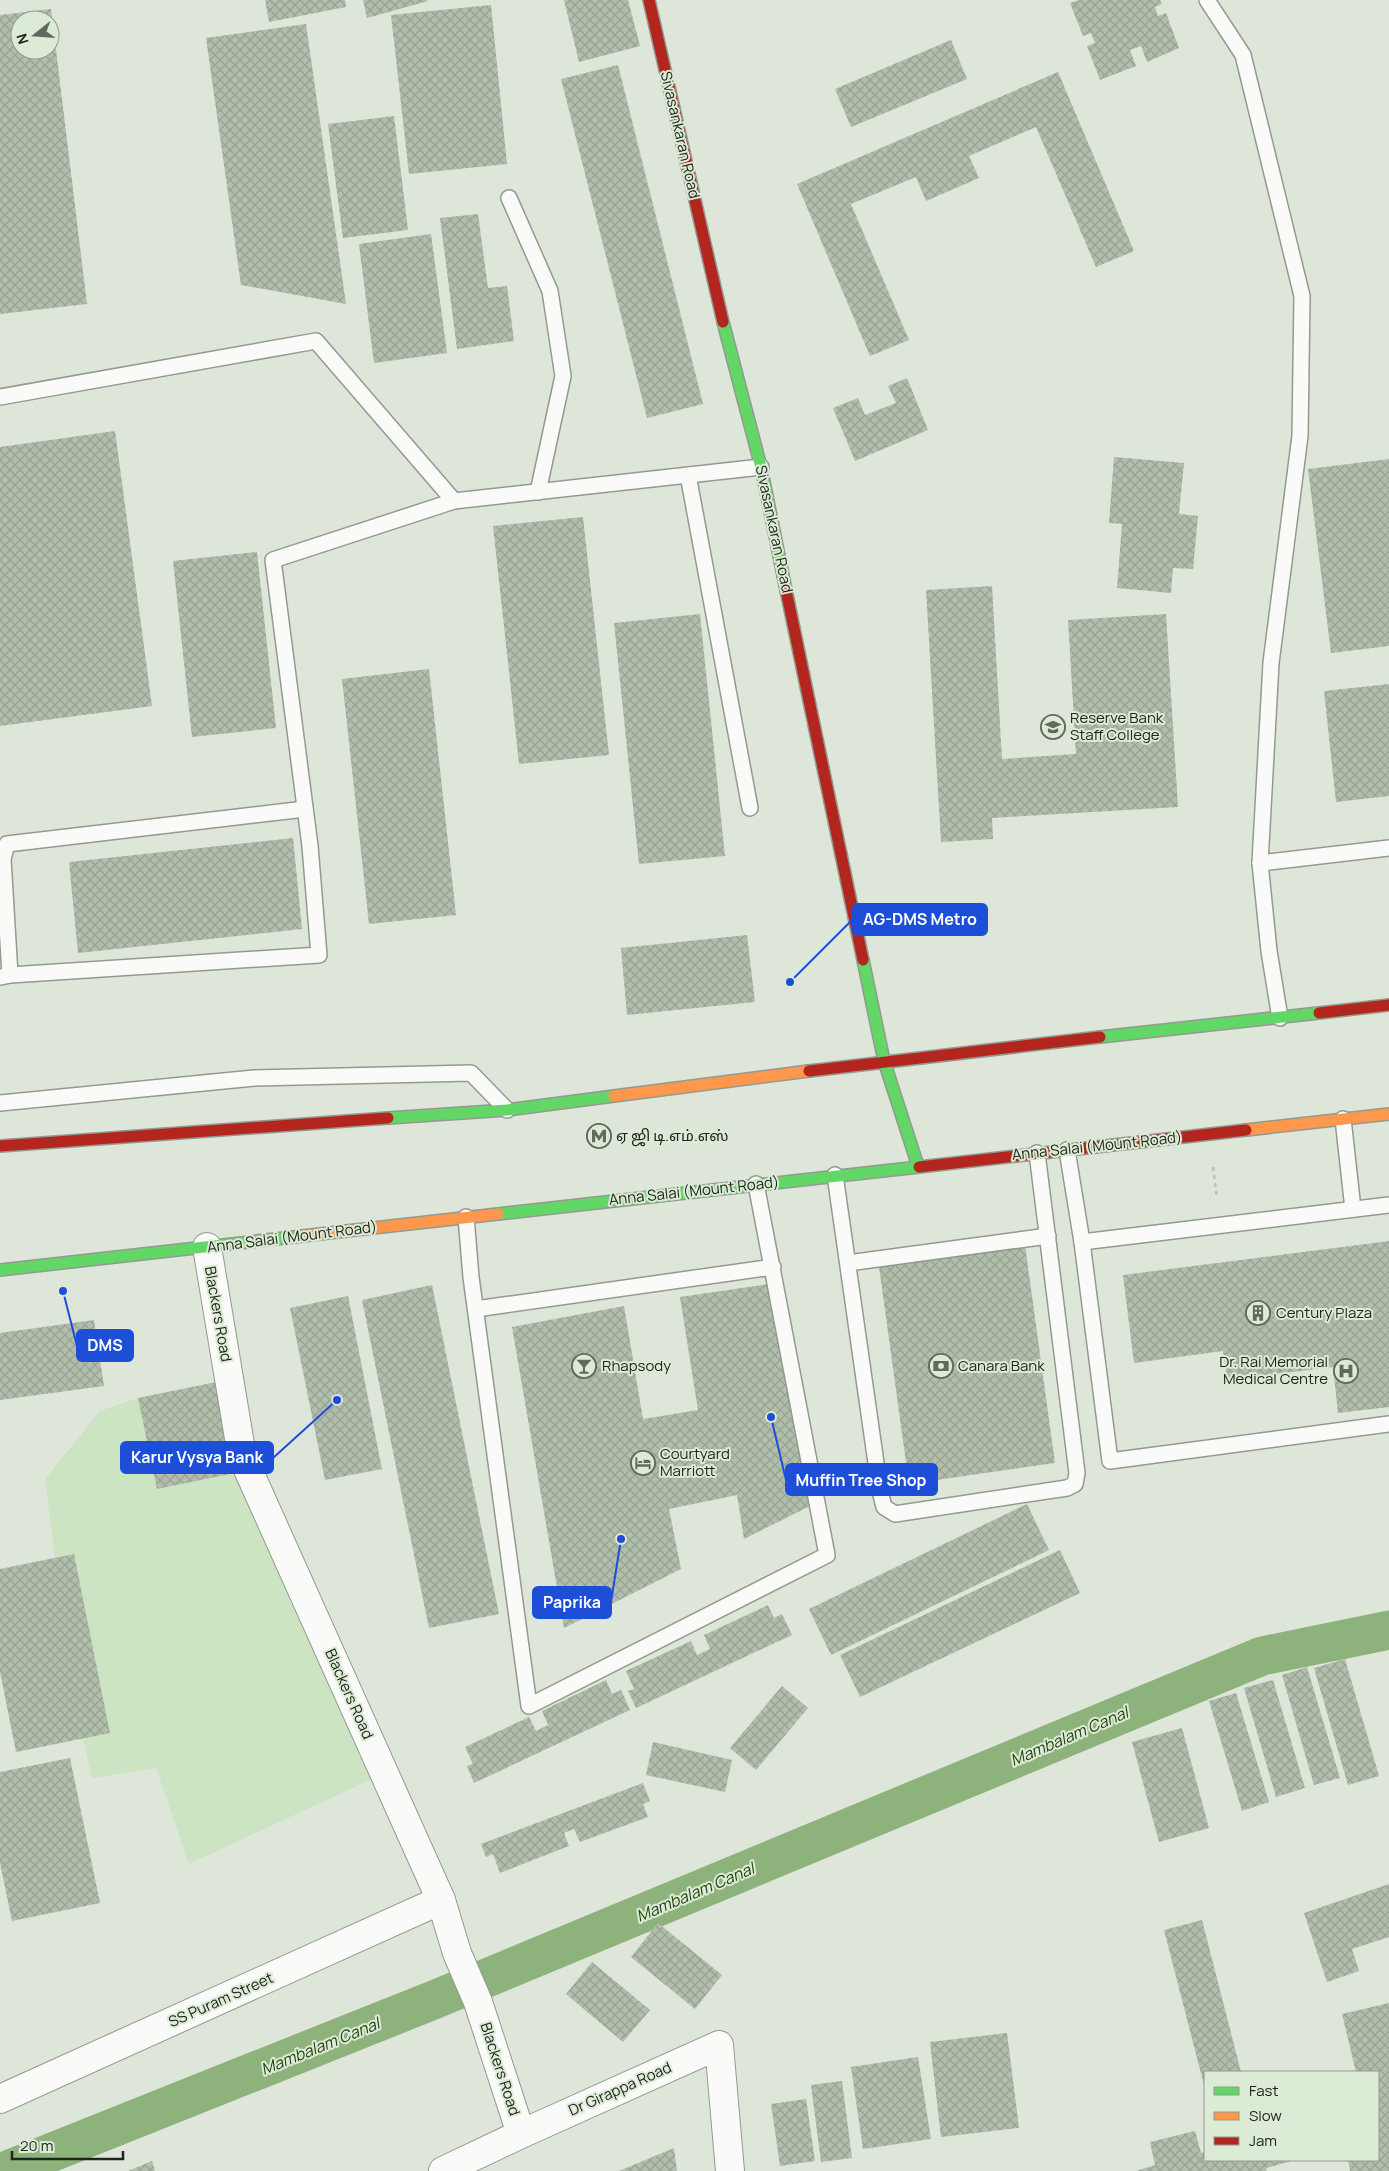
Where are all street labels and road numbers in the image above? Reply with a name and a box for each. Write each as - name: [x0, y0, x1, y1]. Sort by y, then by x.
- street label: Sivasankaran Road: [656, 69, 705, 201]
- street label: Sivasankaran Road: [751, 463, 798, 595]
- street label: Anna Salai (Mount Road): [1011, 1126, 1183, 1165]
- street label: Anna Salai (Mount Road): [608, 1171, 780, 1210]
- street label: Anna Salai (Mount Road): [206, 1216, 378, 1257]
- street label: Blackers Road: [200, 1264, 237, 1363]
- street label: Blackers Road: [320, 1645, 379, 1742]
- street label: SS Puram Street: [165, 1967, 277, 2032]
- street label: Blackers Road: [476, 2020, 525, 2118]
- street label: Dr Girappa Road: [565, 2056, 675, 2121]

